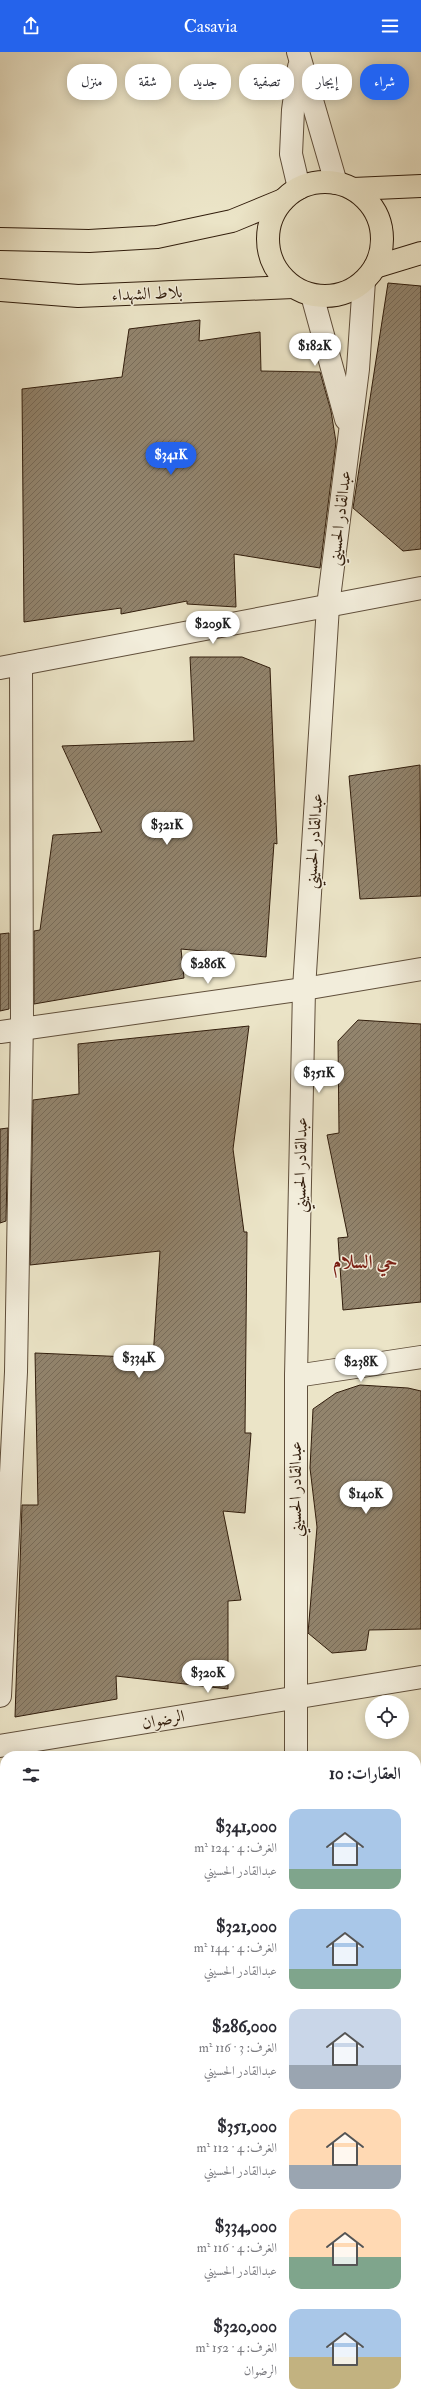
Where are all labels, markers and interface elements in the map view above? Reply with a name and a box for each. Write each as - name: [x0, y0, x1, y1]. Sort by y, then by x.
- icon: share: [20, 15, 42, 37]
- text: Casavia: [184, 15, 237, 38]
- icon: menu: [379, 15, 401, 37]
- chip: منزل: [67, 64, 117, 100]
- chip: شقة: [125, 64, 171, 100]
- chip: جديد: [179, 64, 231, 100]
- chip: تصفية: [239, 64, 294, 100]
- chip: إيجار: [302, 64, 352, 100]
- chip: شراء: [360, 64, 409, 100]
- street label: بلاط الشهداء: [111, 281, 183, 306]
- pin: $182K: [287, 333, 343, 367]
- text: $182K: [298, 338, 332, 354]
- pin: $341K: [143, 442, 199, 476]
- text: $341K: [154, 447, 188, 463]
- street label: عبدالقادر الحسيني: [323, 469, 361, 568]
- pin: $209K: [185, 611, 241, 645]
- text: $209K: [195, 616, 231, 632]
- street label: عبدالقادر الحسيني: [300, 792, 332, 890]
- pin: $321K: [139, 812, 195, 846]
- text: $321K: [151, 817, 183, 833]
- pin: $286K: [180, 951, 236, 985]
- text: $286K: [190, 956, 226, 972]
- pin: $351K: [291, 1060, 347, 1094]
- text: $351K: [303, 1065, 335, 1081]
- street label: عبدالقادر الحسيني: [289, 1117, 317, 1213]
- district label: حي السلام: [333, 1250, 397, 1279]
- pin: $334K: [111, 1345, 167, 1379]
- pin: $238K: [333, 1349, 389, 1383]
- text: $334K: [122, 1350, 156, 1366]
- text: $238K: [344, 1354, 378, 1370]
- street label: عبدالقادر الحسيني: [285, 1441, 311, 1537]
- pin: $140K: [338, 1481, 394, 1515]
- text: $140K: [349, 1486, 383, 1502]
- pin: $320K: [180, 1660, 236, 1694]
- text: $320K: [191, 1665, 225, 1681]
- map controls: [365, 1695, 409, 1739]
- button: locate: [365, 1695, 409, 1739]
- street label: الرضوان: [140, 1705, 187, 1734]
- text: العقارات: 10: [329, 1763, 401, 1784]
- icon: filters: [20, 1764, 42, 1786]
- text: $341,000: [215, 1816, 277, 1837]
- icon: home: [321, 1825, 369, 1873]
- text: الغرف: 4 · 124 m²: [194, 1840, 277, 1856]
- text: عبدالقادر الحسيني: [204, 1863, 277, 1879]
- text: $321,000: [216, 1916, 277, 1937]
- icon: home: [321, 1925, 369, 1973]
- text: الغرف: 4 · 144 m²: [194, 1940, 277, 1956]
- text: عبدالقادر الحسيني: [204, 1963, 277, 1979]
- text: $286,000: [212, 2016, 277, 2037]
- icon: home: [321, 2025, 369, 2073]
- text: الغرف: 3 · 116 m²: [199, 2040, 277, 2056]
- text: عبدالقادر الحسيني: [204, 2063, 277, 2079]
- text: $351,000: [217, 2116, 277, 2137]
- icon: home: [321, 2125, 369, 2173]
- text: الغرف: 4 · 112 m²: [197, 2140, 277, 2156]
- text: عبدالقادر الحسيني: [204, 2163, 277, 2179]
- text: $334,000: [215, 2216, 277, 2237]
- icon: home: [321, 2225, 369, 2273]
- text: الغرف: 4 · 116 m²: [197, 2240, 277, 2256]
- text: عبدالقادر الحسيني: [204, 2263, 277, 2279]
- text: $320,000: [213, 2316, 277, 2337]
- icon: home: [321, 2325, 369, 2373]
- text: الغرف: 4 · 152 m²: [196, 2340, 277, 2356]
- text: الرضوان: [244, 2363, 277, 2379]

